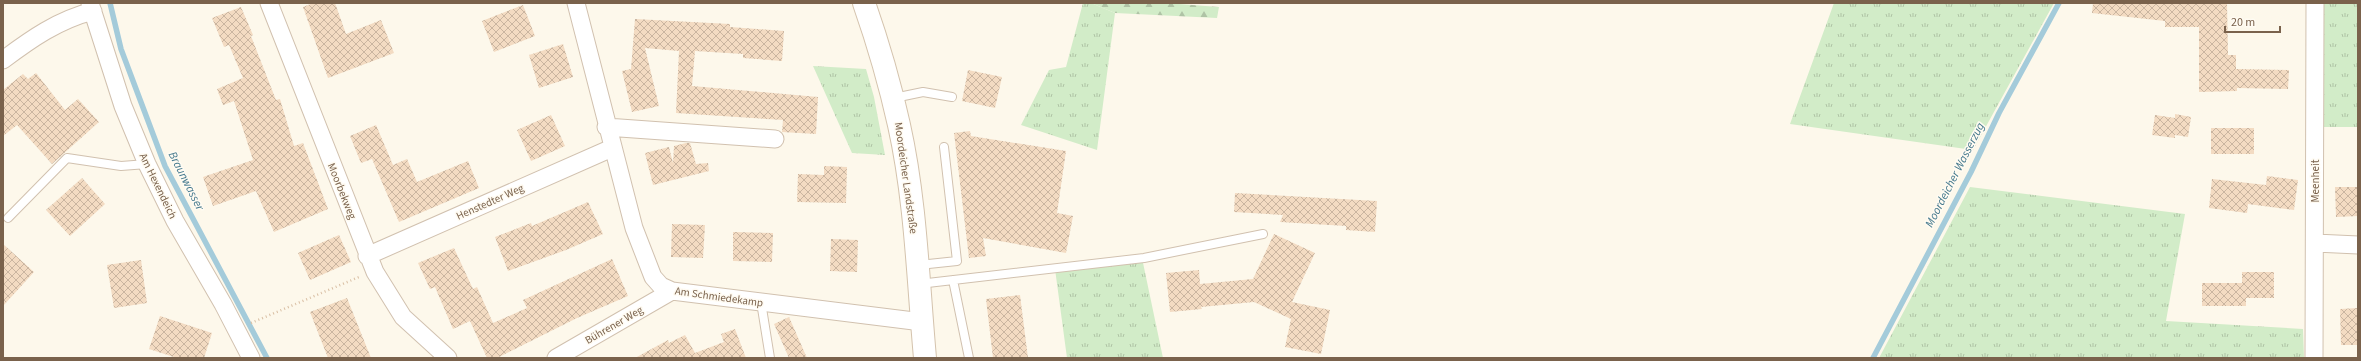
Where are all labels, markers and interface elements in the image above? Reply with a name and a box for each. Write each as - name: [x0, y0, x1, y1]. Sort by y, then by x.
- scale bar: [2225, 8, 2280, 34]
- text: 20 m: [2231, 14, 2255, 31]
- water label: Moordeicher Wasserzug: [1921, 120, 1989, 230]
- street label: Moordeicher Landstraße: [891, 121, 921, 235]
- water label: Braunwasser: [164, 149, 209, 214]
- street label: Am Hexendeich: [136, 151, 180, 221]
- street label: Meenheit: [2308, 159, 2323, 202]
- street label: Moorbekweg: [324, 161, 360, 222]
- street label: Henstedter Weg: [454, 180, 527, 224]
- street label: Am Schmiedekamp: [674, 283, 764, 311]
- street label: Bührener Weg: [582, 302, 646, 348]

